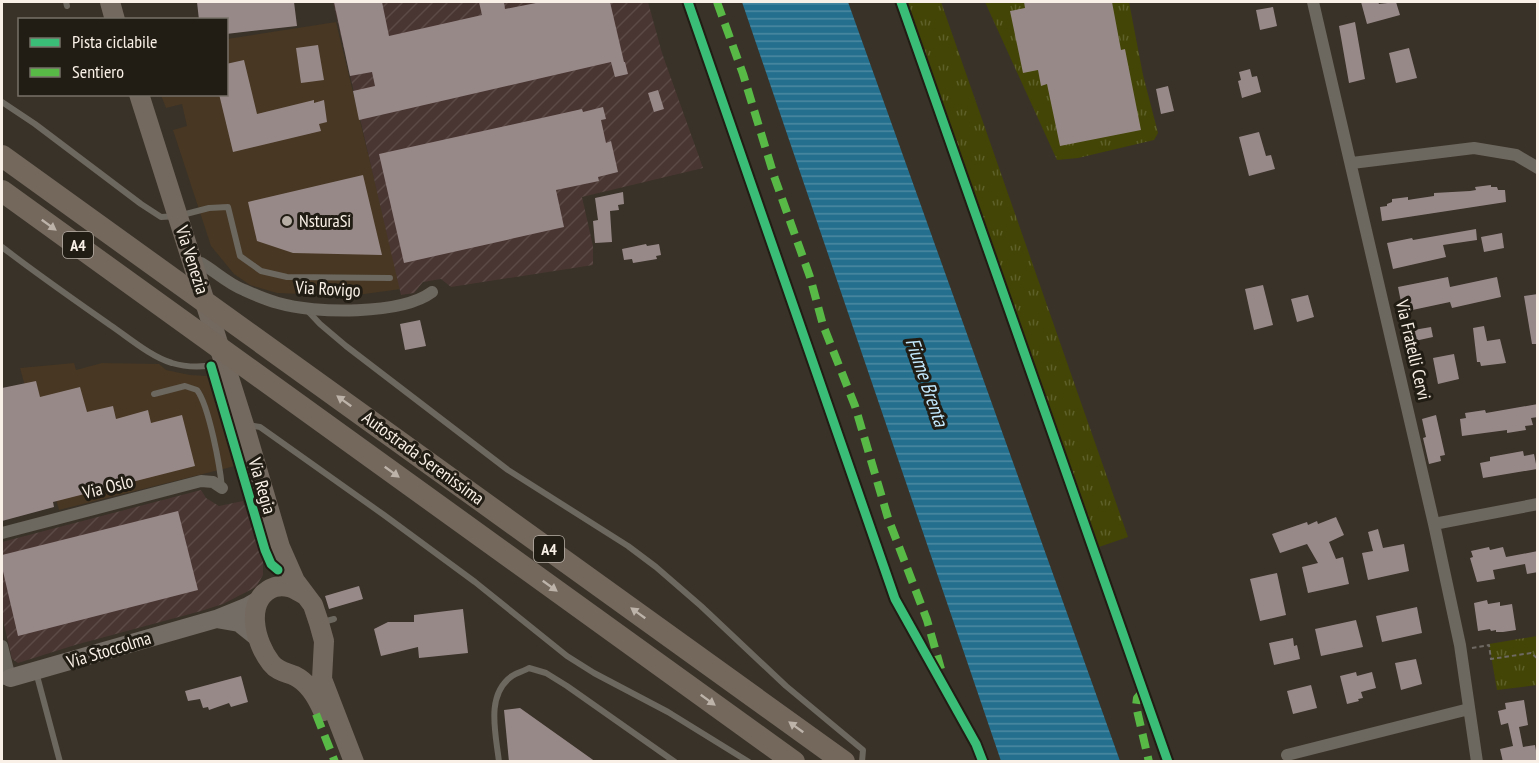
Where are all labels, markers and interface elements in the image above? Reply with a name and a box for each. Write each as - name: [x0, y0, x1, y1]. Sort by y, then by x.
- legend: [18, 18, 228, 96]
- text: Pista ciclabile: [72, 30, 158, 53]
- text: Sentiero: [72, 60, 124, 83]
- place label: NsturaSi: [299, 209, 351, 232]
- marker: NsturaSi: [280, 214, 294, 228]
- one-way arrow: [41, 219, 57, 231]
- street label: Via Venezia: [170, 222, 214, 297]
- road number: A4: [63, 232, 93, 258]
- street label: Via Rovigo: [294, 275, 361, 302]
- street label: Via Fratelli Cervi: [1391, 297, 1436, 402]
- water label: Fiume Brenta: [900, 334, 955, 431]
- one-way arrow: [336, 395, 352, 407]
- street label: Autostrada Serenissima: [358, 406, 489, 510]
- street label: Via Regia: [243, 454, 281, 517]
- one-way arrow: [383, 466, 399, 478]
- street label: Via Oslo: [79, 469, 136, 504]
- road number: A4: [534, 536, 564, 562]
- one-way arrow: [542, 580, 558, 592]
- one-way arrow: [631, 608, 646, 620]
- street label: Via Stoccolma: [63, 626, 154, 673]
- one-way arrow: [700, 694, 716, 706]
- one-way arrow: [789, 721, 805, 733]

